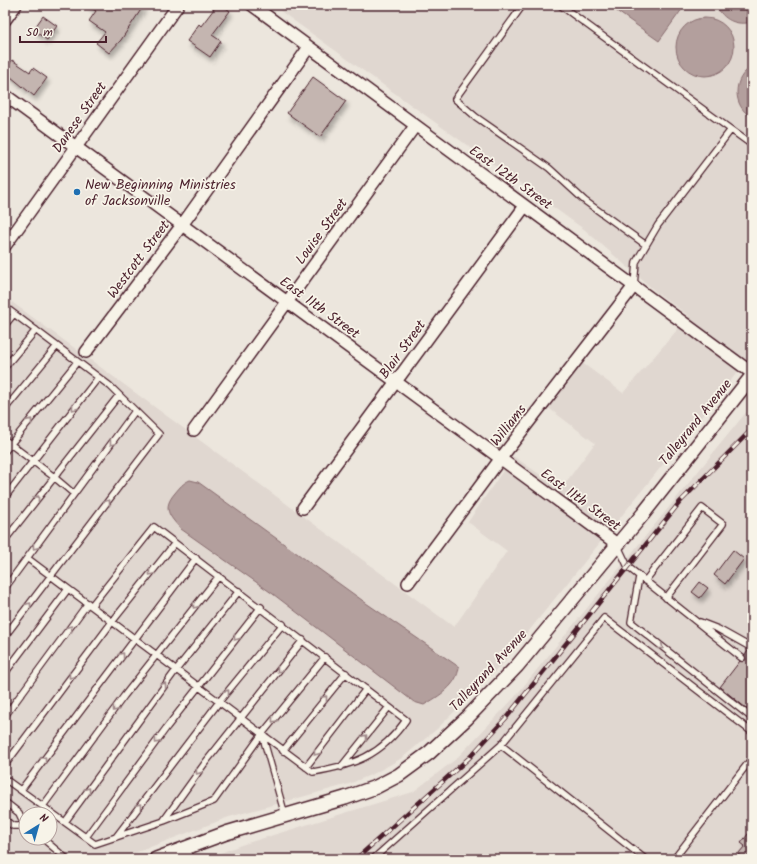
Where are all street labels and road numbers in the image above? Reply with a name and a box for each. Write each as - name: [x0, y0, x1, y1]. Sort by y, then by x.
- street label: Danese Street: [47, 77, 113, 158]
- street label: East 12th Street: [464, 140, 557, 216]
- street label: Louise Street: [290, 193, 354, 269]
- street label: Westcott Street: [102, 215, 176, 303]
- street label: East 11th Street: [275, 271, 365, 345]
- street label: Blair Street: [374, 315, 432, 384]
- street label: Talleyrand Avenue: [654, 374, 738, 471]
- street label: Williams: [485, 400, 532, 451]
- street label: East 11th Street: [536, 463, 626, 537]
- street label: Talleyrand Avenue: [444, 624, 533, 717]

